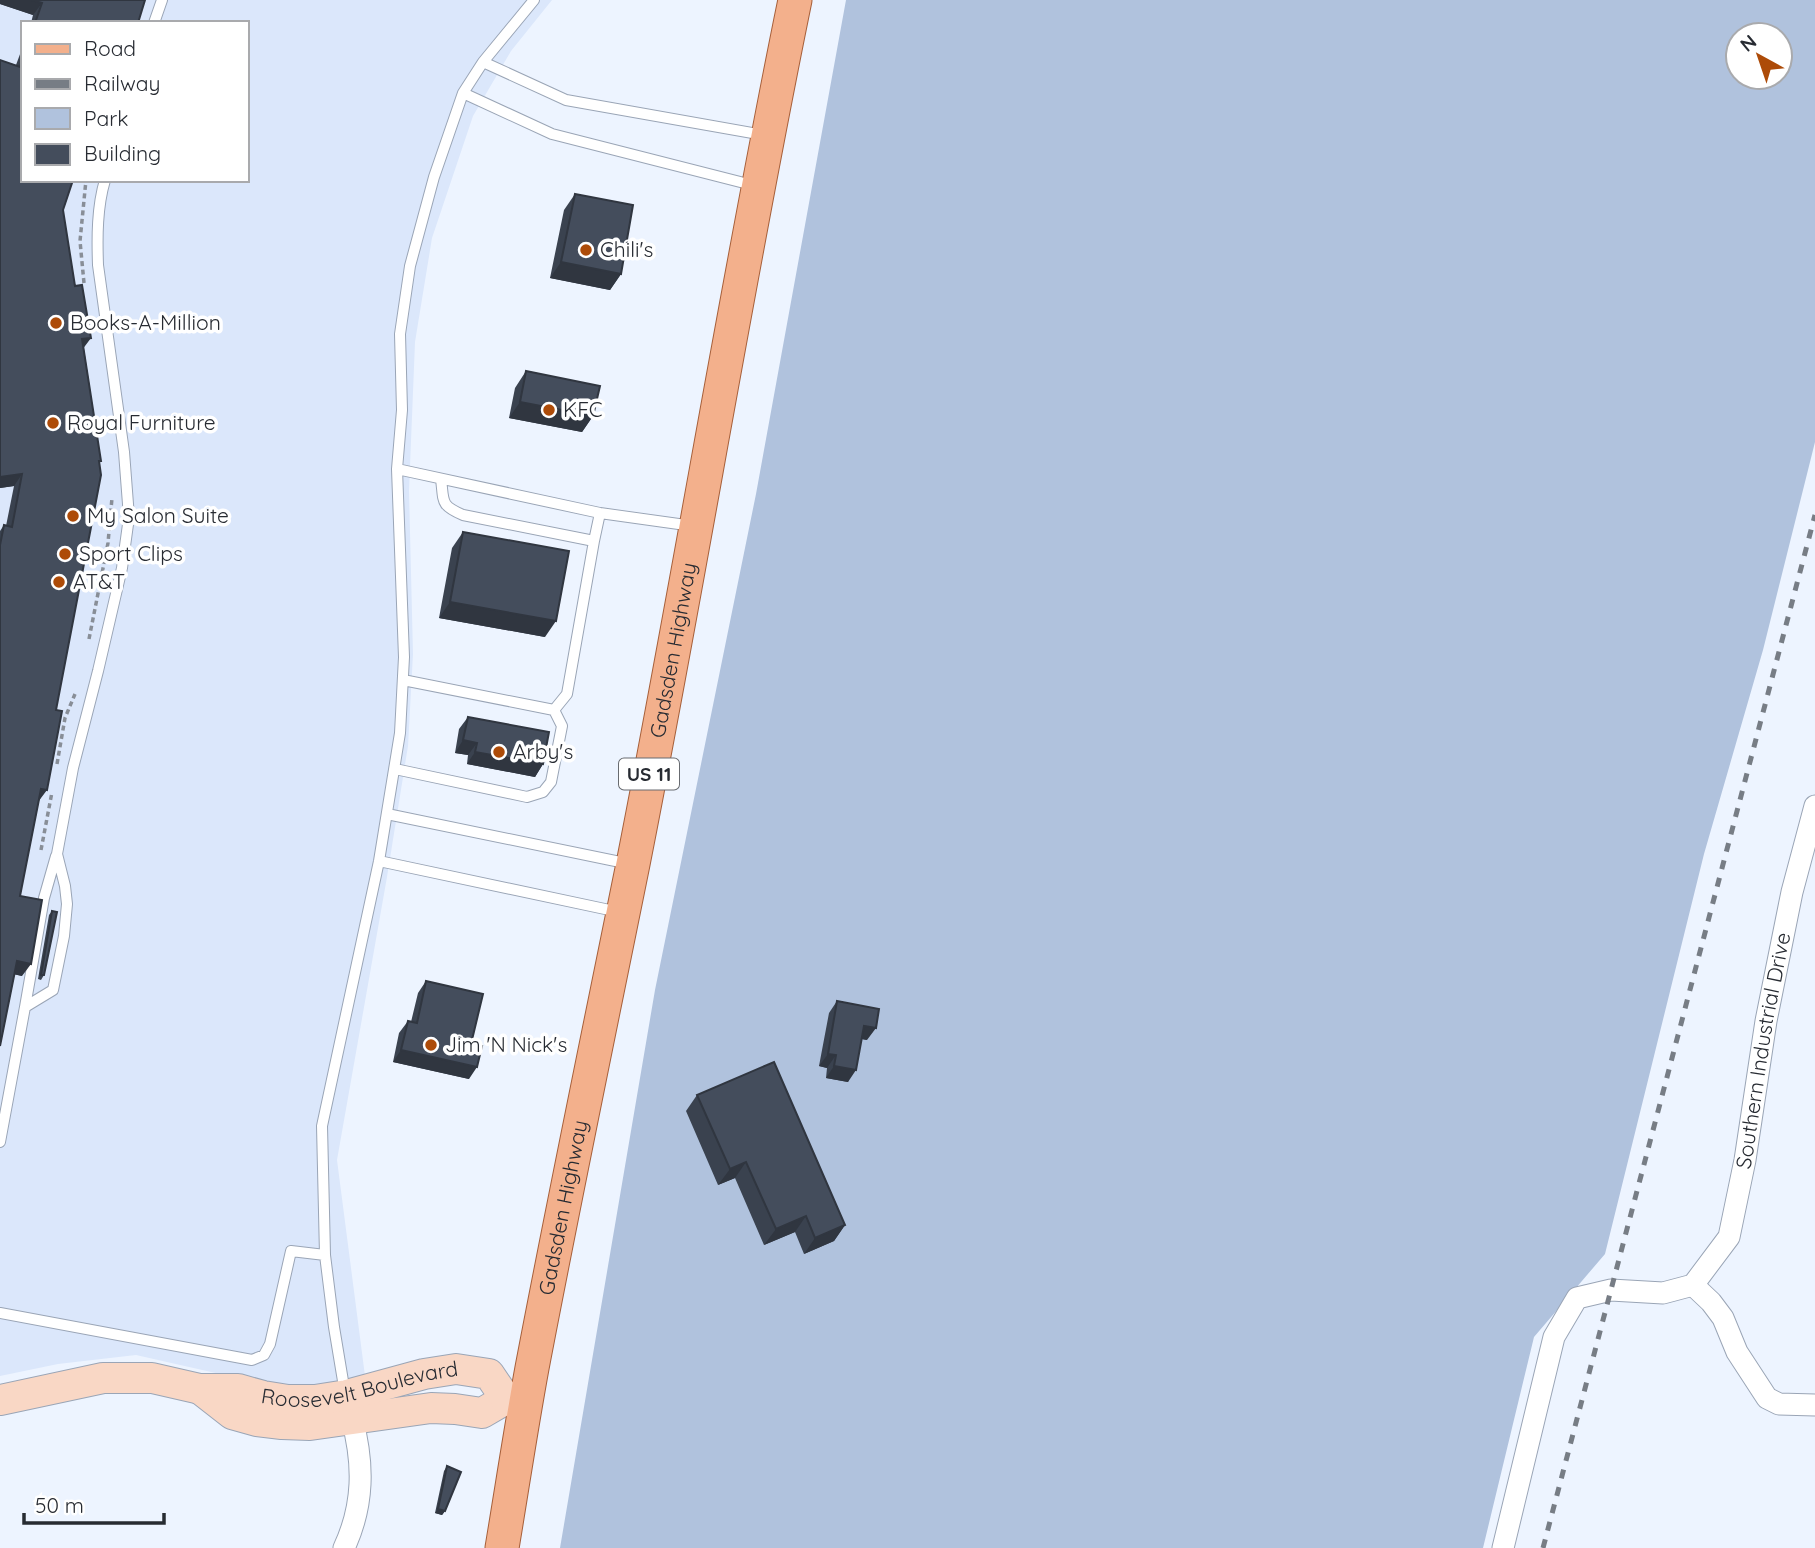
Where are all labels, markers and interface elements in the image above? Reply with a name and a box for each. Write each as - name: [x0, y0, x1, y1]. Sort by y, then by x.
- legend: [21, 21, 248, 182]
- north arrow: [1724, 21, 1794, 91]
- text: N: [1735, 29, 1761, 57]
- text: Road: [84, 35, 136, 61]
- text: Railway: [84, 70, 160, 96]
- text: Park: [84, 105, 128, 131]
- text: Building: [84, 140, 161, 166]
- place label: Chili's: [600, 236, 653, 262]
- marker: Chili's: [578, 242, 594, 258]
- place label: Books-A-Million: [70, 309, 221, 335]
- marker: Books-A-Million: [48, 315, 64, 331]
- place label: KFC: [563, 396, 603, 422]
- marker: KFC: [541, 402, 557, 418]
- place label: Royal Furniture: [67, 409, 216, 435]
- marker: Royal Furniture: [45, 415, 61, 431]
- place label: My Salon Suite: [87, 502, 229, 528]
- marker: My Salon Suite: [65, 508, 81, 524]
- place label: Sport Clips: [79, 540, 183, 566]
- marker: Sport Clips: [57, 546, 73, 562]
- street label: Gadsden Highway: [644, 560, 701, 740]
- place label: AT&T: [73, 568, 125, 594]
- marker: AT&T: [51, 574, 67, 590]
- place label: Arby's: [513, 738, 573, 764]
- marker: Arby's: [491, 744, 507, 760]
- road number: US 11: [619, 758, 679, 790]
- street label: Southern Industrial Drive: [1730, 930, 1796, 1171]
- place label: Jim 'N Nick's: [445, 1031, 567, 1057]
- marker: Jim 'N Nick's: [423, 1037, 439, 1053]
- street label: Gadsden Highway: [532, 1118, 593, 1297]
- street label: Roosevelt Boulevard: [259, 1355, 460, 1413]
- scale bar: [24, 1482, 164, 1526]
- text: 50 m: [35, 1492, 84, 1518]

